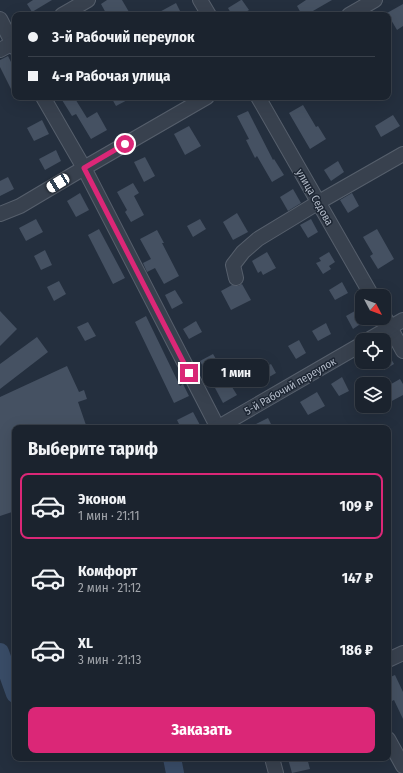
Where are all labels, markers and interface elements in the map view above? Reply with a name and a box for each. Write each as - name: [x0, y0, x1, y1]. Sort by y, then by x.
- text: 3-й Рабочий переулок: [52, 28, 195, 46]
- text: 4-я Рабочая улица: [52, 67, 170, 85]
- route start: [116, 135, 134, 153]
- street label: улица Седова: [293, 167, 336, 228]
- car: [45, 172, 71, 194]
- north arrow: [355, 289, 391, 325]
- map controls: [355, 289, 391, 413]
- button: locate: [355, 333, 391, 369]
- street label: 5-й Рабочий переулок: [242, 355, 339, 418]
- callout: 1 мин: [203, 359, 269, 387]
- route end: [180, 364, 198, 382]
- text: 1 мин: [221, 365, 251, 380]
- button: layers: [355, 377, 391, 413]
- text: Выберите тариф: [28, 438, 158, 460]
- icon: car: [30, 488, 66, 524]
- text: Эконом: [78, 490, 126, 508]
- text: 109 ₽: [340, 497, 373, 515]
- text: 1 мин · 21:11: [78, 508, 140, 523]
- icon: car: [30, 560, 66, 596]
- text: Комфорт: [78, 562, 137, 580]
- text: 147 ₽: [342, 569, 373, 587]
- text: 2 мин · 21:12: [78, 580, 141, 595]
- icon: car: [30, 632, 66, 668]
- text: XL: [78, 634, 93, 652]
- text: 186 ₽: [340, 641, 373, 659]
- text: 3 мин · 21:13: [78, 652, 141, 667]
- button: Заказать: [28, 707, 375, 753]

